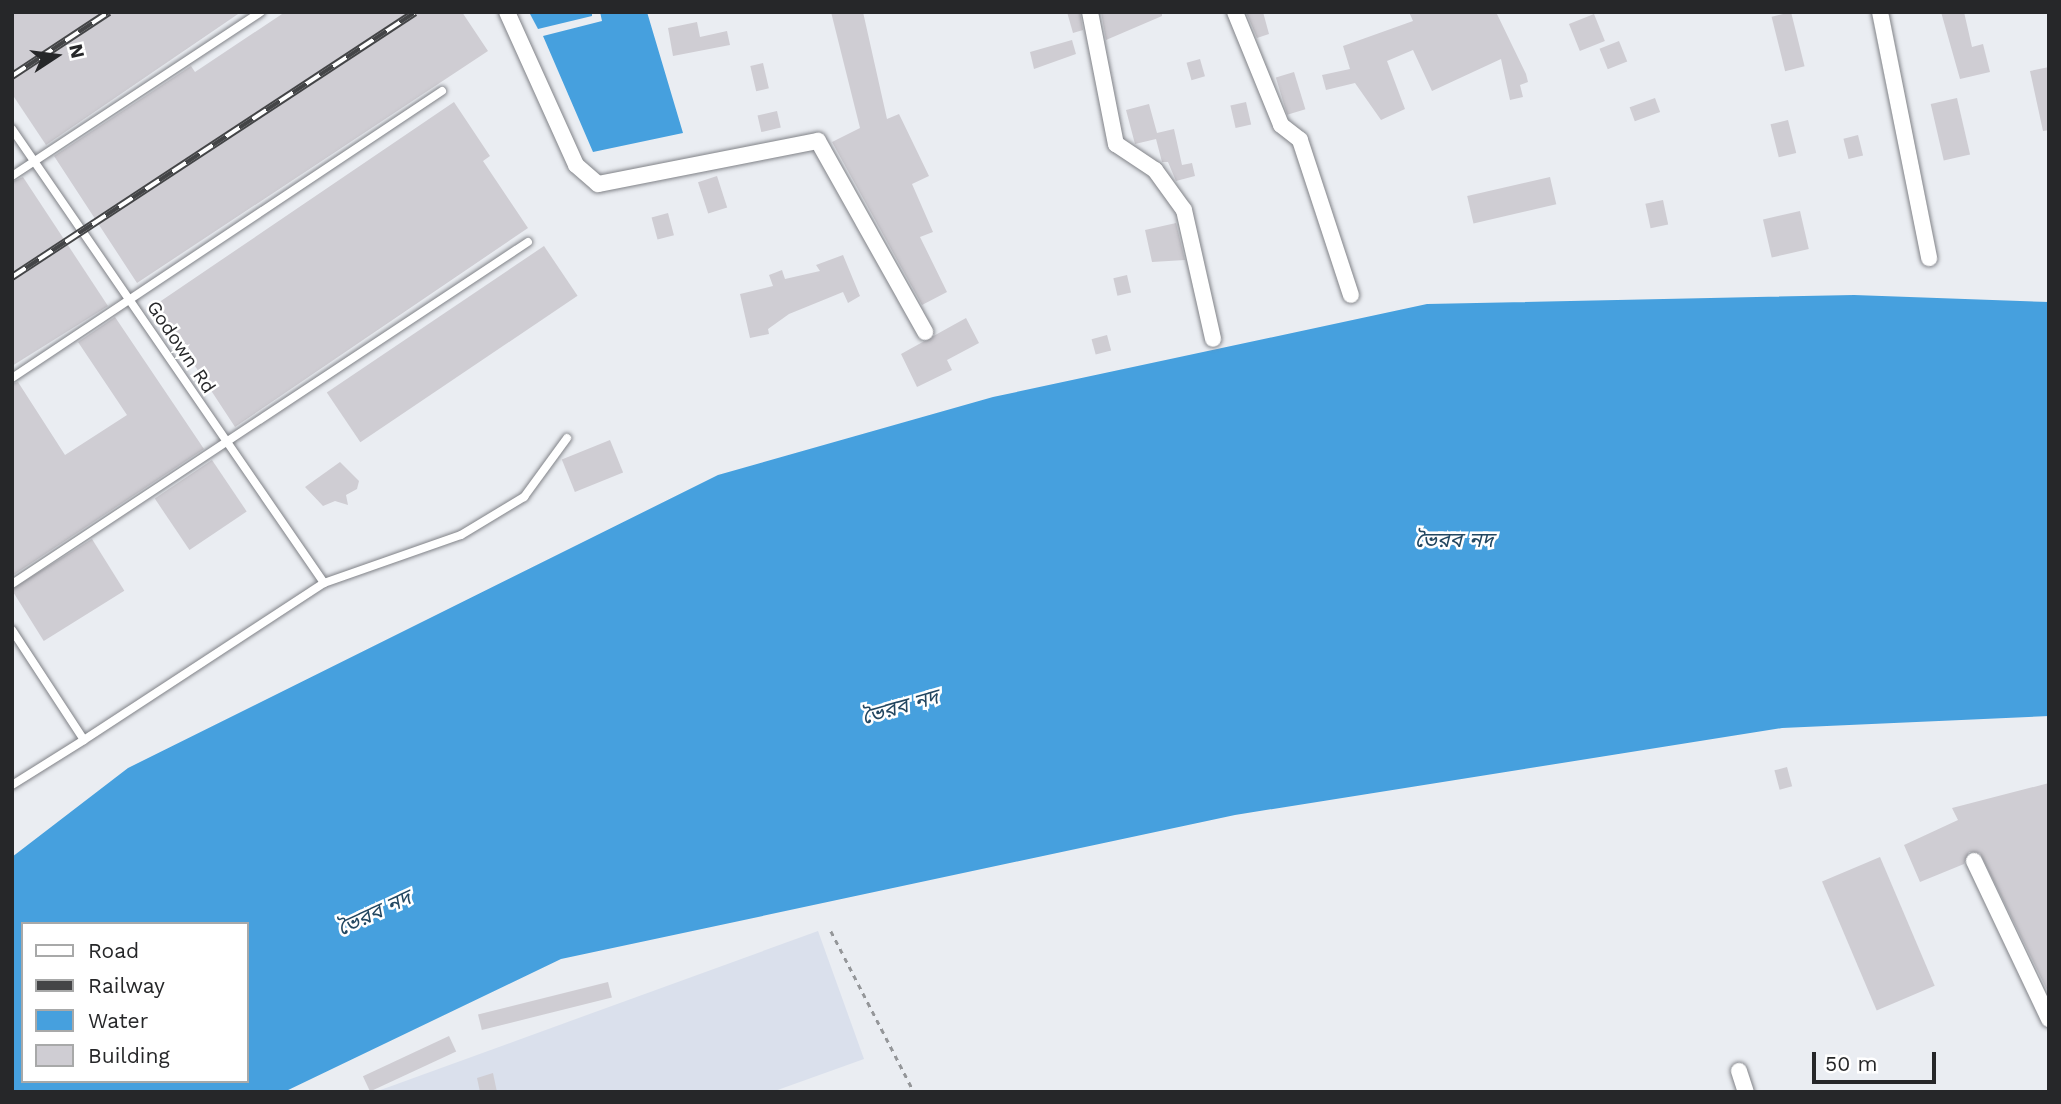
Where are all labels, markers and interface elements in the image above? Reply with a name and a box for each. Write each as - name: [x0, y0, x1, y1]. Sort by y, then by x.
- north arrow: [21, 21, 91, 91]
- text: N: [64, 42, 90, 61]
- street label: Godown Rd: [142, 296, 220, 398]
- water label: ভৈরব নদ: [1415, 527, 1493, 553]
- water label: ভৈরব নদ: [859, 684, 941, 730]
- water label: ভৈরব নদ: [333, 885, 415, 941]
- legend: [21, 922, 248, 1083]
- text: Road: [88, 938, 139, 963]
- text: Railway: [88, 973, 165, 998]
- text: Water: [88, 1008, 148, 1033]
- scale bar: [1816, 1038, 1940, 1082]
- text: Building: [88, 1043, 170, 1068]
- text: 50 m: [1825, 1051, 1877, 1076]

